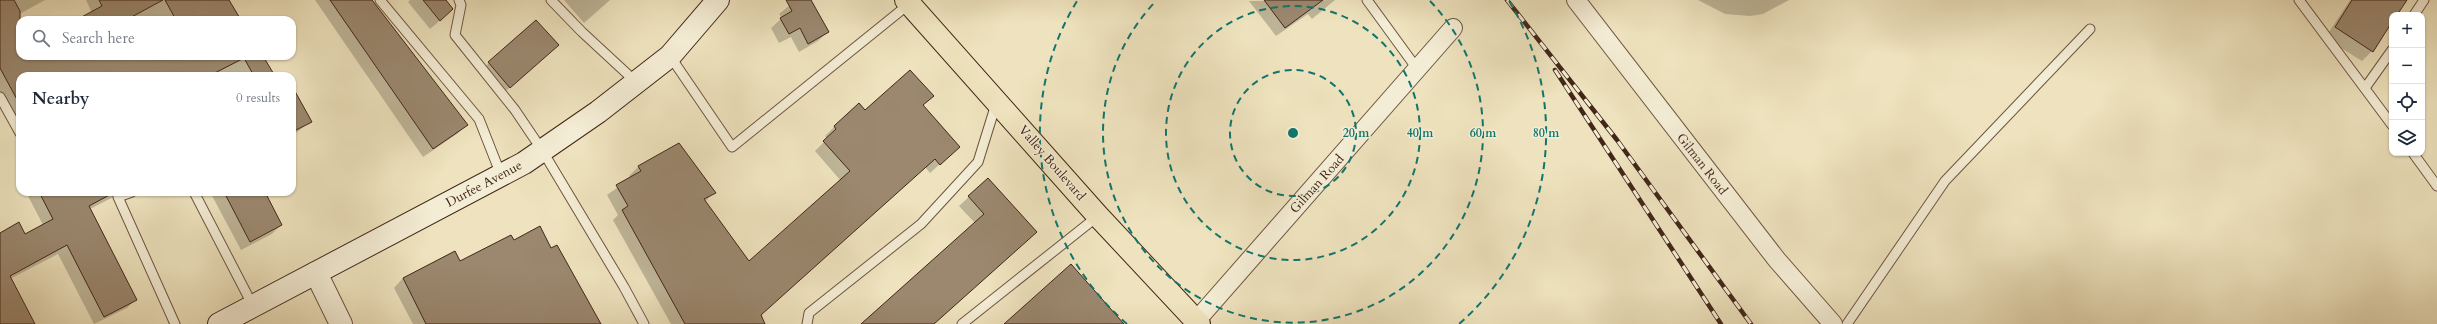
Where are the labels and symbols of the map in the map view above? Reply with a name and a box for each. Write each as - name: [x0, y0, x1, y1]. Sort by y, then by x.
- street label: Valley Boulevard: [1014, 122, 1090, 204]
- text: 20 m: [1343, 125, 1370, 141]
- text: 40 m: [1407, 125, 1434, 141]
- text: 60 m: [1470, 125, 1497, 141]
- text: 80 m: [1533, 125, 1560, 141]
- centre of rings: [1286, 126, 1300, 140]
- street label: Gilman Road: [1672, 130, 1732, 198]
- street label: Gilman Road: [1286, 151, 1348, 217]
- street label: Durfee Avenue: [443, 156, 525, 212]

